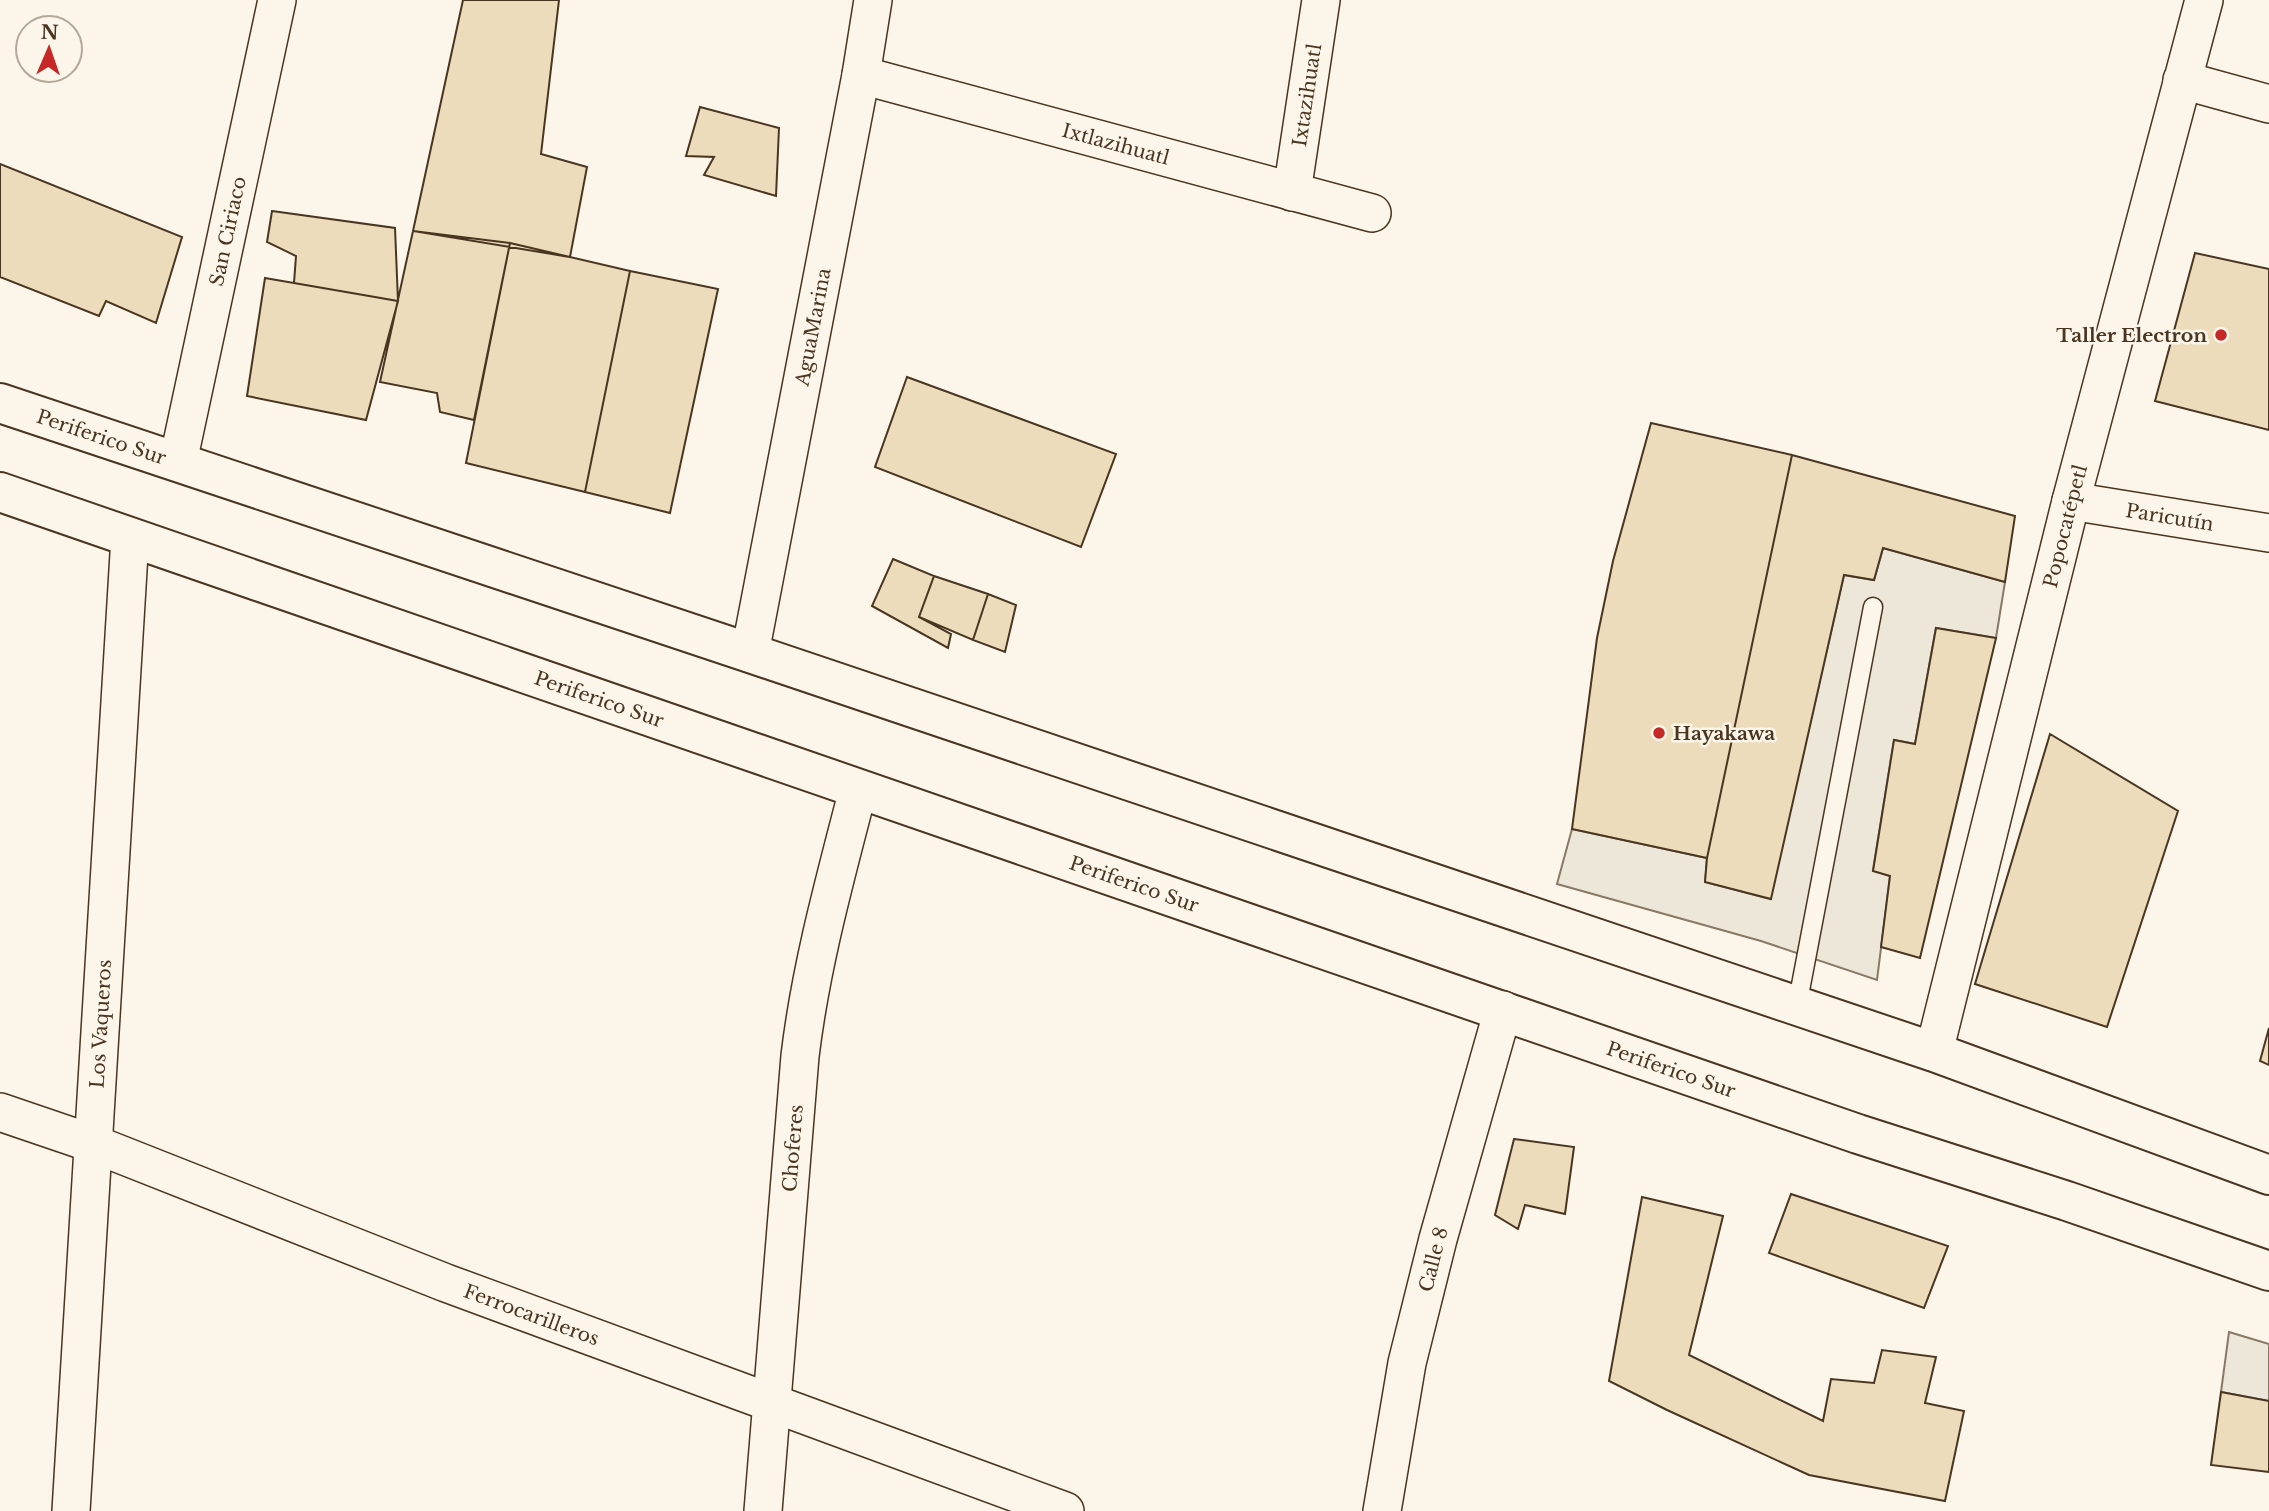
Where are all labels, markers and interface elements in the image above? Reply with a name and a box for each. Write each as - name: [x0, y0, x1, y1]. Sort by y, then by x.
- north arrow: [14, 14, 84, 84]
- text: N: [40, 21, 59, 44]
- street label: Ixtazihuatl: [1288, 42, 1326, 148]
- street label: Ixtlazihuatl: [1060, 119, 1172, 170]
- street label: San Ciriaco: [205, 174, 251, 288]
- street label: AguaMarina: [790, 266, 836, 389]
- place label: Taller Electron: [2056, 324, 2207, 347]
- marker: Taller Electron: [2213, 327, 2229, 343]
- street label: Periferico Sur: [34, 405, 169, 470]
- street label: Popocatépetl: [2039, 462, 2092, 590]
- street label: Paricutín: [2124, 499, 2215, 536]
- street label: Periferico Sur: [531, 667, 667, 732]
- place label: Hayakawa: [1673, 722, 1775, 745]
- marker: Hayakawa: [1651, 725, 1667, 741]
- street label: Periferico Sur: [1066, 851, 1202, 917]
- street label: Los Vaqueros: [86, 959, 116, 1089]
- street label: Periferico Sur: [1603, 1037, 1739, 1103]
- street label: Choferes: [778, 1104, 808, 1193]
- street label: Calle 8: [1414, 1224, 1453, 1294]
- street label: Ferrocarilleros: [461, 1280, 602, 1350]

